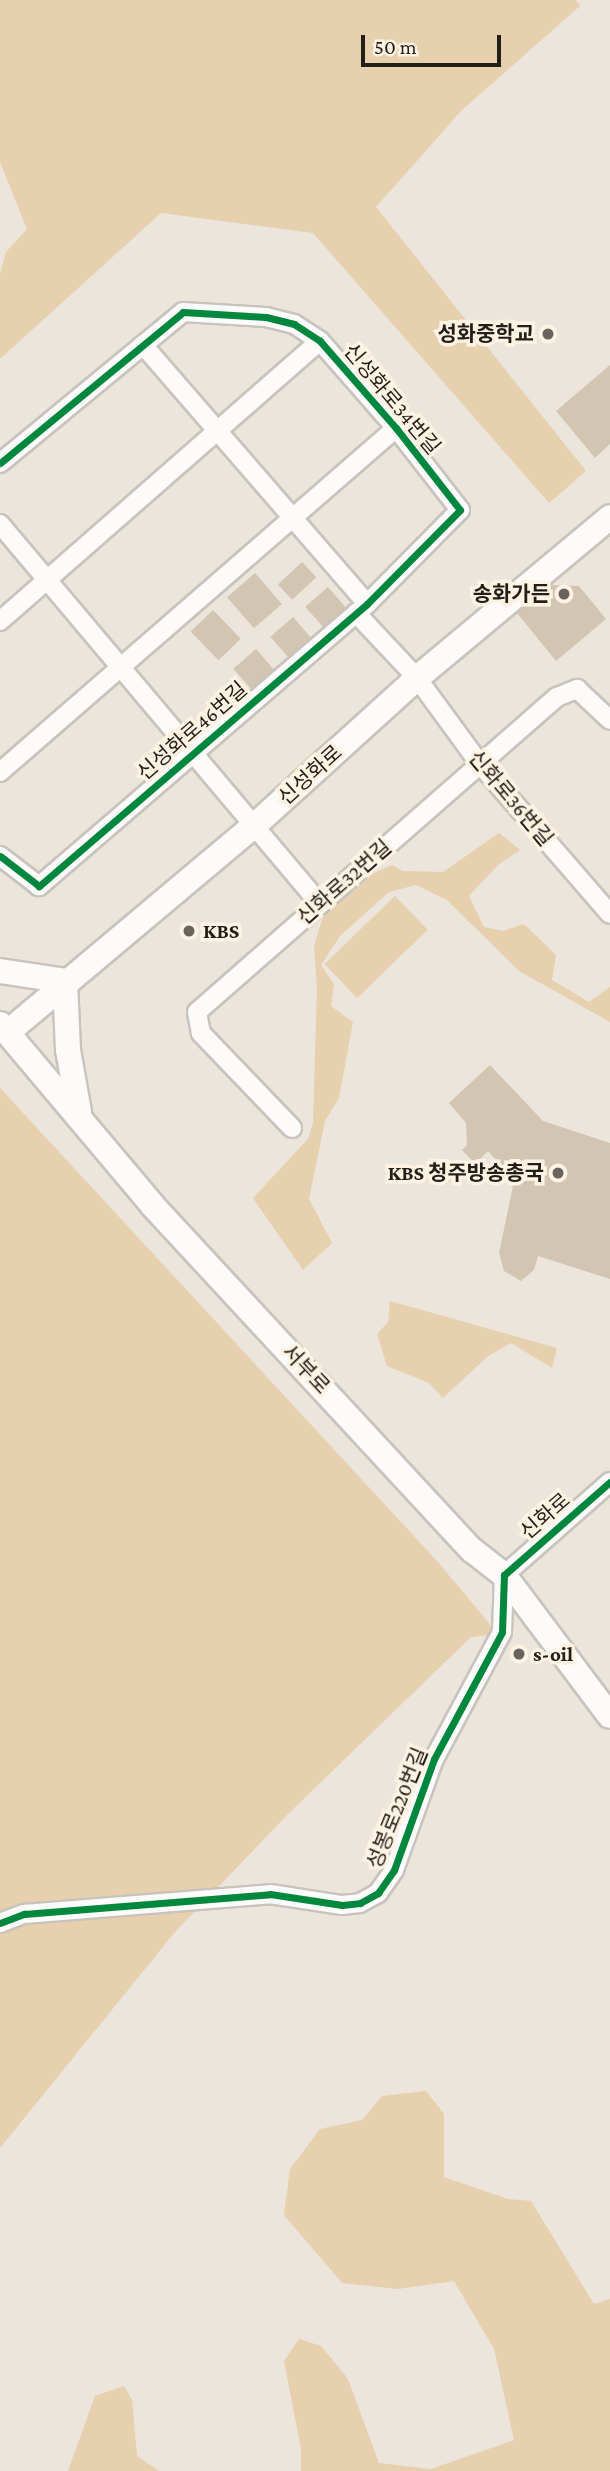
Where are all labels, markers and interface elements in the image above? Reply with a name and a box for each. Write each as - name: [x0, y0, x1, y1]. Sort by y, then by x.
- scale bar: [365, 21, 505, 65]
- text: 50 m: [374, 35, 417, 59]
- place label: 성화중학교: [437, 321, 534, 347]
- marker: 성화중학교: [540, 326, 556, 342]
- street label: 신성화로34번길: [338, 339, 446, 459]
- place label: 송화가든: [473, 581, 550, 607]
- marker: 송화가든: [556, 586, 572, 602]
- street label: 신성화로46번길: [132, 676, 252, 786]
- street label: 신성화로: [273, 740, 347, 810]
- street label: 신화로36번길: [464, 745, 558, 851]
- street label: 신화로32번길: [292, 834, 396, 930]
- place label: KBS: [203, 918, 239, 944]
- marker: KBS: [181, 923, 197, 939]
- place label: KBS 청주방송총국: [388, 1160, 544, 1186]
- marker: KBS 청주방송총국: [550, 1165, 566, 1181]
- street label: 서부로: [277, 1339, 335, 1399]
- street label: 신화로: [515, 1487, 575, 1545]
- place label: s-oil: [533, 1641, 573, 1667]
- marker: s-oil: [511, 1646, 527, 1662]
- street label: 성봉로220번길: [361, 1744, 433, 1872]

